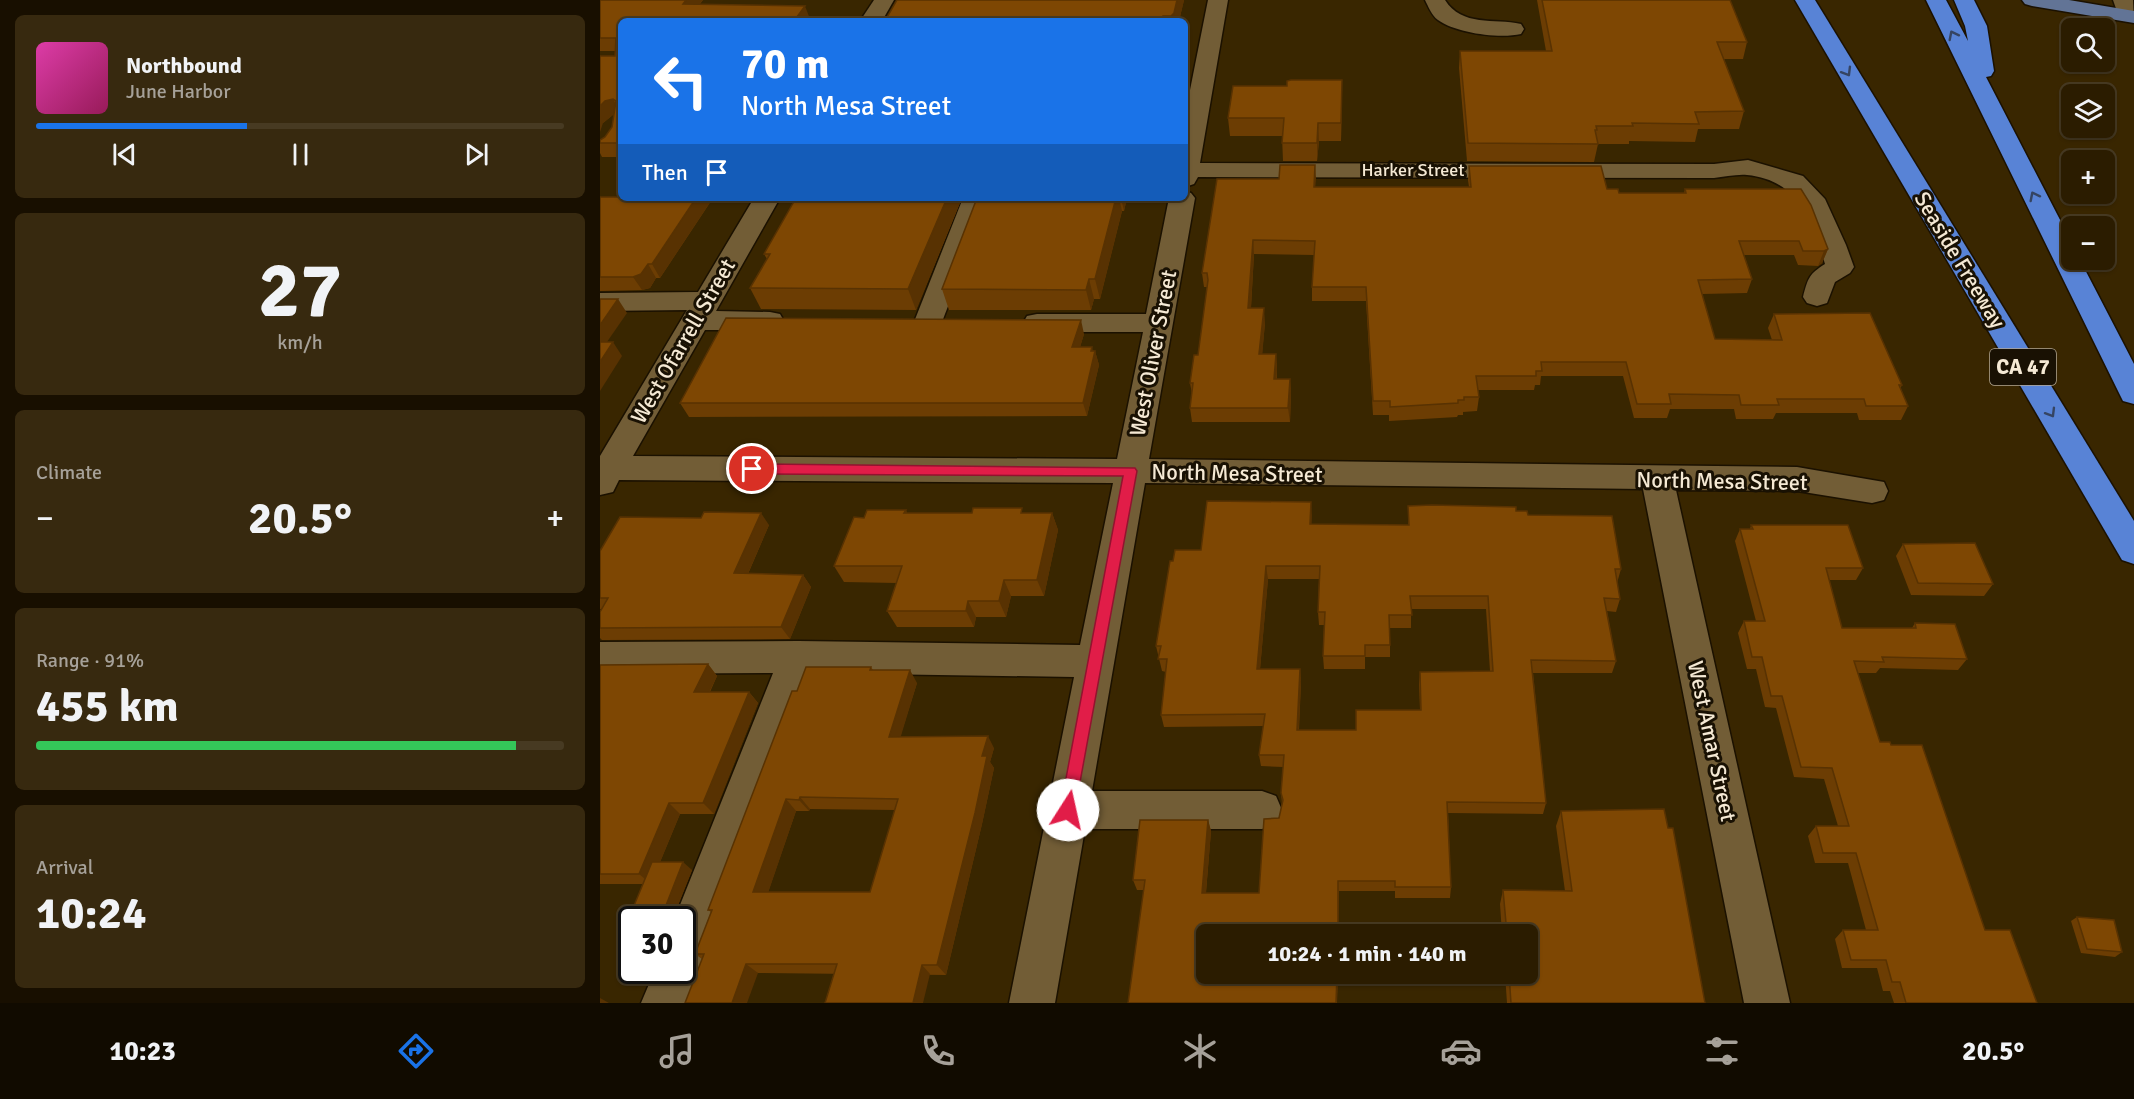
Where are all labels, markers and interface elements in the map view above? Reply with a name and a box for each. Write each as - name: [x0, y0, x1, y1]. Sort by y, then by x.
- map controls: [2061, 18, 2115, 270]
- button: search: [2061, 18, 2115, 72]
- one-way arrow: [1949, 30, 1961, 41]
- text: 70 m: [741, 39, 830, 90]
- icon: left: [642, 42, 720, 120]
- text: Northbound: [126, 52, 242, 79]
- one-way arrow: [1840, 66, 1852, 76]
- text: June Harbor: [126, 79, 231, 104]
- button: layers: [2061, 84, 2115, 138]
- text: North Mesa Street: [741, 90, 951, 123]
- icon: previous: [108, 138, 141, 171]
- icon: pause: [284, 138, 317, 171]
- icon: next: [460, 138, 493, 171]
- button: +: [2061, 150, 2115, 204]
- icon: arrive: [700, 156, 733, 189]
- text: Then: [642, 159, 688, 186]
- street label: Harker Street: [1361, 159, 1465, 181]
- street label: Seaside Freeway: [1909, 187, 2012, 334]
- one-way arrow: [2030, 192, 2041, 202]
- button: −: [2061, 216, 2115, 270]
- text: 27: [258, 243, 342, 339]
- street label: West Ofarrell Street: [625, 254, 741, 428]
- street label: West Oliver Street: [1124, 267, 1182, 438]
- text: km/h: [277, 330, 323, 355]
- road number: CA 47: [1990, 349, 2056, 385]
- one-way arrow: [2043, 407, 2055, 418]
- pin: [726, 443, 777, 494]
- icon: arrive: [735, 452, 768, 485]
- street label: North Mesa Street: [1151, 458, 1323, 488]
- text: Climate: [36, 460, 102, 485]
- street label: North Mesa Street: [1636, 466, 1808, 496]
- text: 20.5°: [248, 491, 352, 546]
- text: −: [36, 498, 54, 539]
- text: +: [546, 498, 564, 539]
- text: Range · 91%: [36, 648, 144, 673]
- street label: West Amar Street: [1682, 658, 1742, 824]
- text: 455 km: [36, 679, 179, 734]
- position arrow: [1036, 778, 1100, 842]
- text: Arrival: [36, 855, 94, 880]
- text: 10:24: [36, 886, 146, 941]
- speed limit sign: 30: [618, 906, 696, 984]
- text: 10:24 · 1 min · 140 m: [1267, 940, 1467, 967]
- icon: directions: [395, 1030, 437, 1072]
- icon: music: [656, 1030, 698, 1072]
- icon: phone: [917, 1030, 959, 1072]
- icon: climate: [1179, 1030, 1221, 1072]
- icon: car: [1440, 1030, 1482, 1072]
- icon: filters: [1701, 1030, 1743, 1072]
- text: 10:23: [110, 1035, 176, 1068]
- text: 20.5°: [1962, 1035, 2024, 1068]

